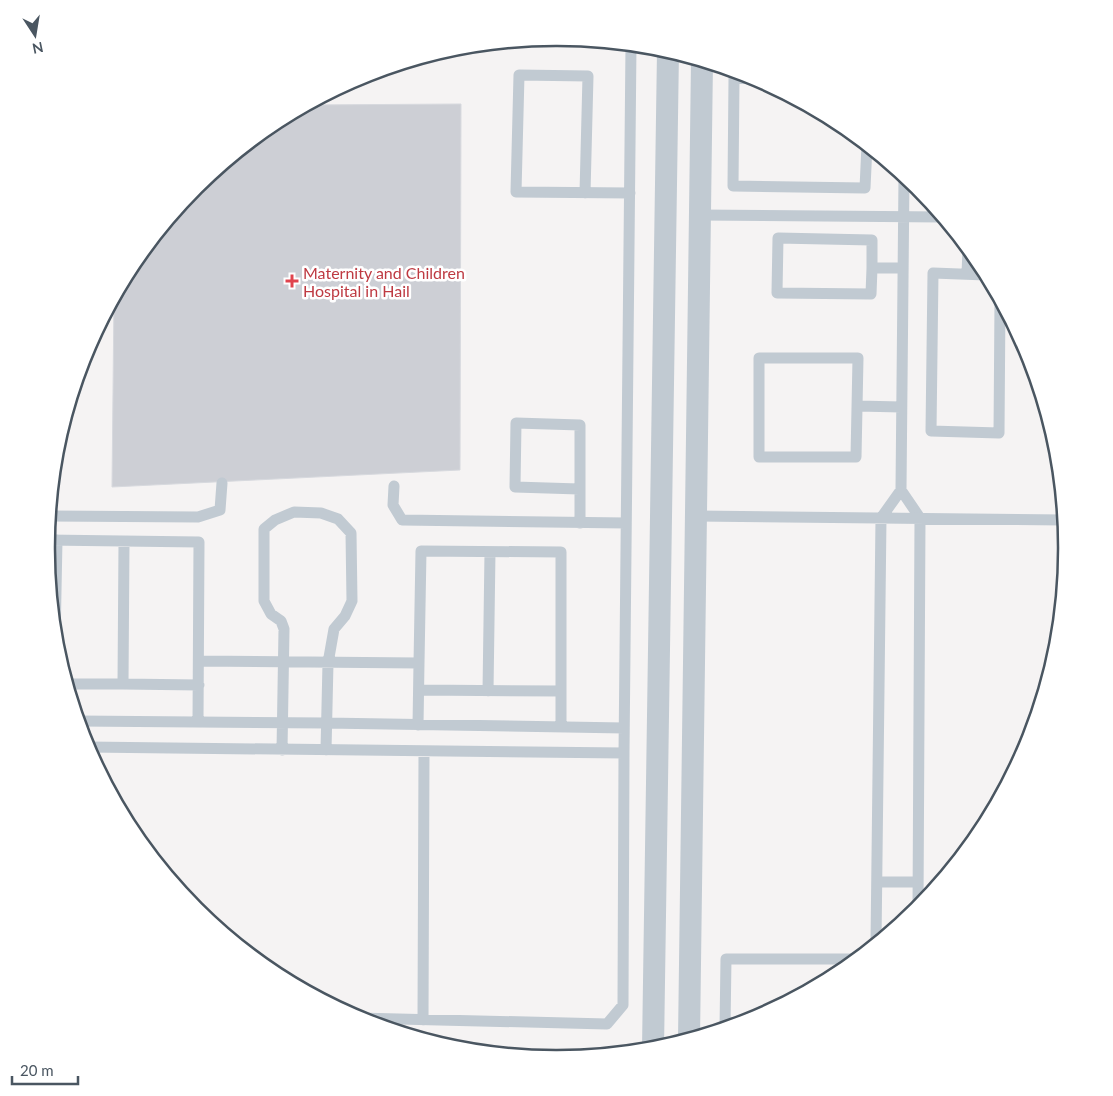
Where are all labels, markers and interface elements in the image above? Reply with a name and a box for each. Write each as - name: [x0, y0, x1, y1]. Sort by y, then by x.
- north arrow: [10, 10, 60, 60]
- text: N: [31, 39, 45, 58]
- place label: Maternity and Children Hospital in Hail: [303, 263, 465, 300]
- marker: Maternity and Children Hospital in Hail: [285, 274, 299, 288]
- scale bar: [12, 1054, 79, 1086]
- text: 20 m: [20, 1061, 54, 1079]

